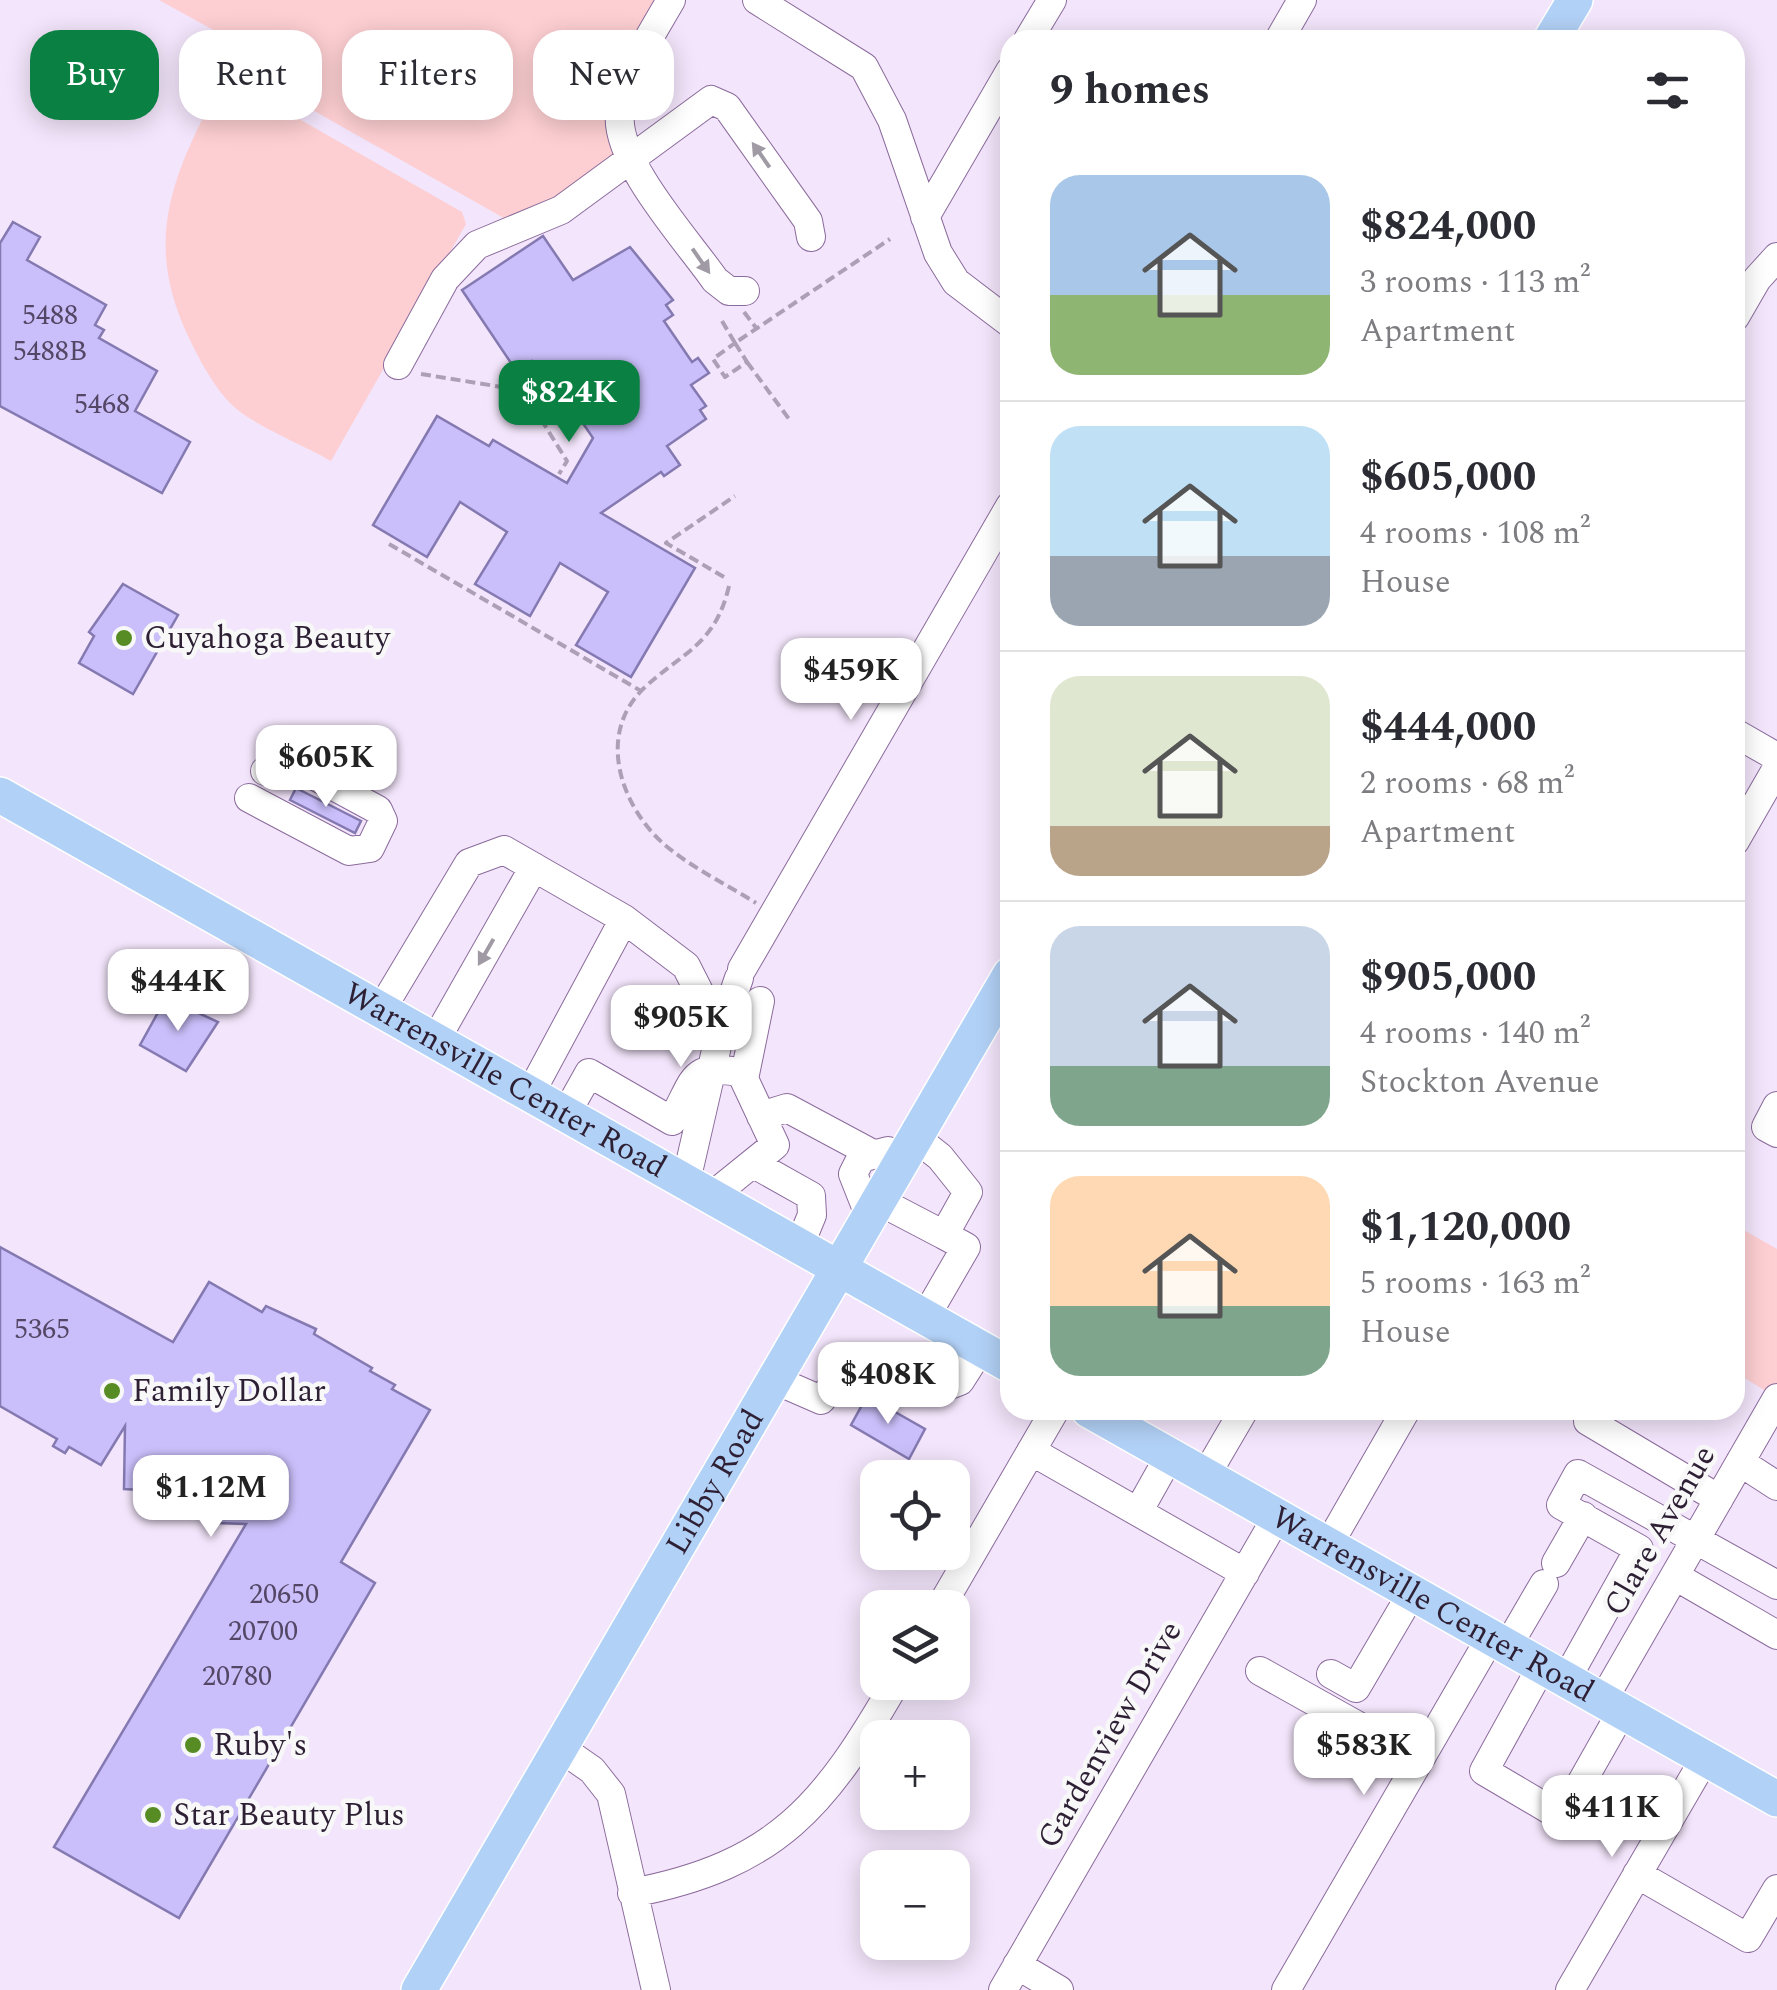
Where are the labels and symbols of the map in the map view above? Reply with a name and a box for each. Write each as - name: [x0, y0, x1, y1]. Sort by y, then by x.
- one-way arrow: [752, 141, 771, 168]
- one-way arrow: [691, 247, 710, 274]
- house number: 5488: [22, 294, 78, 337]
- house number: 5488B: [13, 330, 87, 373]
- pin: $824K: [499, 360, 639, 445]
- house number: 5468: [74, 383, 130, 426]
- place label: Cuyahoga Beauty: [144, 614, 392, 663]
- marker: Cuyahoga Beauty: [113, 627, 135, 649]
- pin: $459K: [781, 638, 921, 723]
- pin: $605K: [256, 725, 396, 810]
- one-way arrow: [477, 938, 495, 966]
- pin: $444K: [108, 949, 248, 1034]
- street label: Warrensville Center Road: [334, 969, 676, 1191]
- pin: $905K: [611, 985, 751, 1070]
- house number: 5365: [14, 1308, 70, 1351]
- pin: $408K: [818, 1342, 958, 1427]
- place label: Family Dollar: [132, 1367, 326, 1416]
- marker: Family Dollar: [101, 1380, 123, 1402]
- street label: Libby Road: [653, 1400, 777, 1564]
- street label: Clare Avenue: [1591, 1436, 1729, 1626]
- pin: $1.12M: [130, 1455, 292, 1540]
- street label: Warrensville Center Road: [1262, 1493, 1604, 1715]
- house number: 20650: [249, 1573, 319, 1616]
- house number: 20700: [228, 1610, 298, 1653]
- street label: Gardenview Drive: [1025, 1612, 1195, 1858]
- house number: 20780: [202, 1655, 272, 1698]
- pin: $583K: [1294, 1713, 1434, 1798]
- place label: Ruby's: [213, 1721, 307, 1770]
- marker: Ruby's: [182, 1734, 204, 1756]
- pin: $411K: [1542, 1775, 1682, 1860]
- place label: Star Beauty Plus: [173, 1791, 405, 1840]
- marker: Star Beauty Plus: [142, 1804, 164, 1826]

